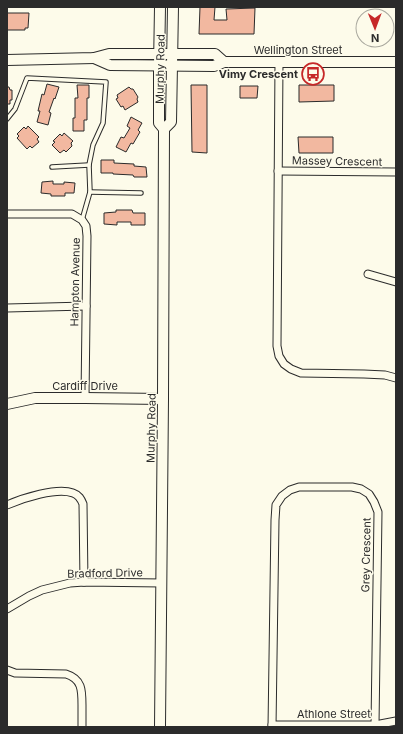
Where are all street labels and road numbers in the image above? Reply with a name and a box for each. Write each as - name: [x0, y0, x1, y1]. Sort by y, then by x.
- street label: Murphy Road: [152, 34, 168, 104]
- street label: Wellington Street: [254, 43, 343, 57]
- street label: Massey Crescent: [292, 153, 383, 169]
- street label: Hampton Avenue: [67, 237, 83, 327]
- street label: Cardiff Drive: [52, 379, 118, 393]
- street label: Murphy Road: [143, 393, 159, 463]
- street label: Grey Crescent: [358, 517, 374, 592]
- street label: Bradford Drive: [67, 565, 143, 581]
- street label: Athlone Street: [297, 707, 371, 721]

